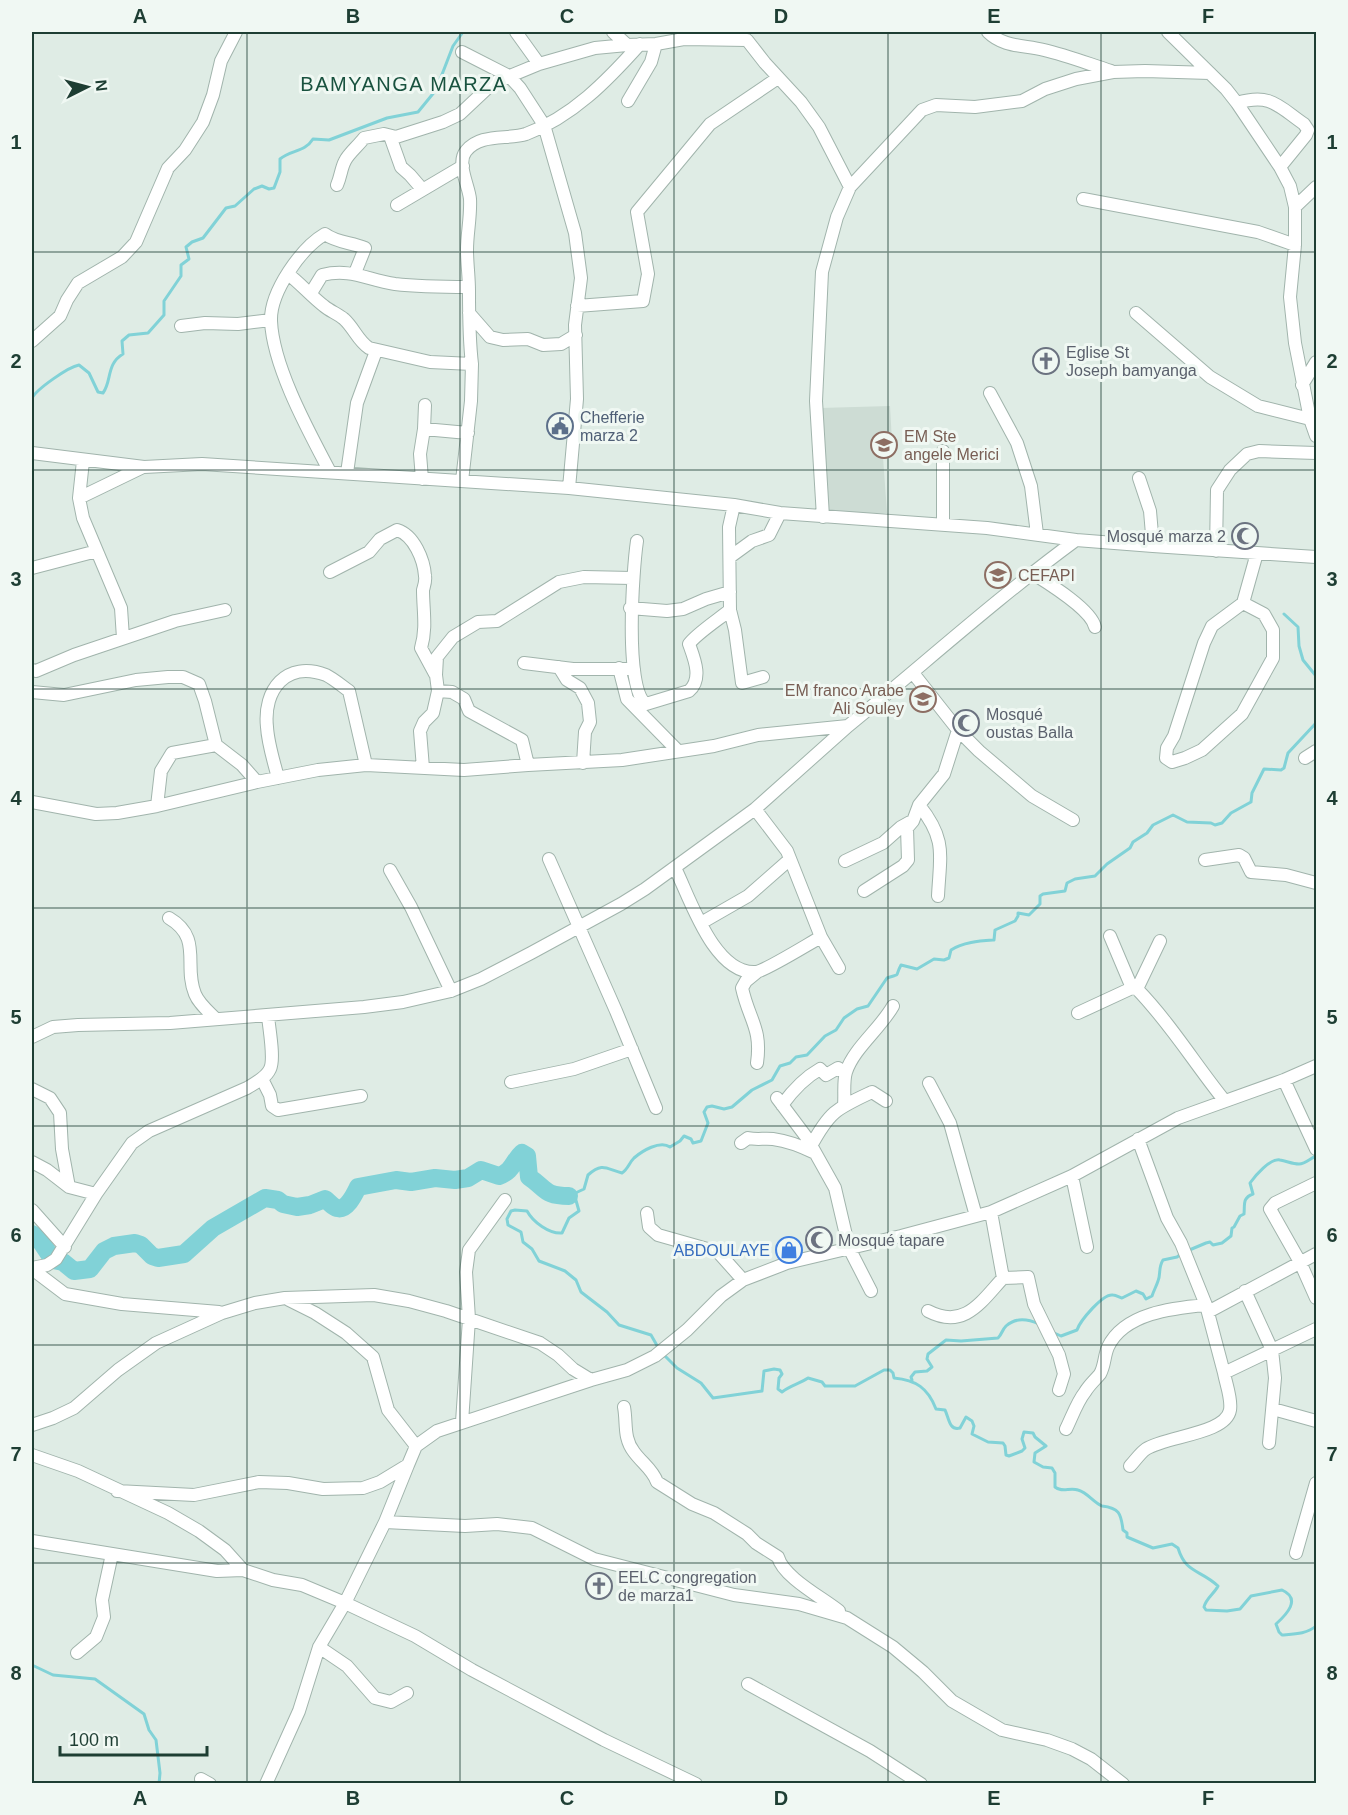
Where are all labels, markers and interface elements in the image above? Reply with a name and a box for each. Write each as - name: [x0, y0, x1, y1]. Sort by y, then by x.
- text: A: [133, 5, 147, 27]
- text: B: [346, 5, 360, 27]
- text: C: [560, 5, 574, 27]
- text: D: [774, 5, 788, 27]
- text: E: [987, 5, 1001, 27]
- text: F: [1202, 5, 1214, 27]
- north arrow: [57, 57, 117, 117]
- district label: BAMYANGA MARZA: [300, 73, 508, 95]
- text: N: [92, 79, 110, 92]
- text: 1: [10, 131, 22, 153]
- text: 1: [1326, 131, 1338, 153]
- place label: Eglise St Joseph bamyanga: [1066, 344, 1197, 379]
- church icon: Eglise St Joseph bamyanga: [1031, 346, 1061, 376]
- text: 2: [10, 350, 22, 372]
- text: 2: [1326, 350, 1338, 372]
- place label: Chefferie marza 2: [580, 409, 645, 444]
- public building icon: Chefferie marza 2: [545, 411, 575, 441]
- place label: EM Ste angele Merici: [904, 428, 999, 463]
- school or university icon: EM Ste angele Merici: [869, 430, 899, 460]
- mosque icon: Mosqué marza 2: [1230, 521, 1260, 551]
- place label: Mosqué marza 2: [1107, 528, 1226, 545]
- school or university icon: CEFAPI: [983, 560, 1013, 590]
- place label: CEFAPI: [1018, 567, 1075, 584]
- text: 3: [10, 568, 22, 590]
- text: 3: [1326, 568, 1338, 590]
- place label: EM franco Arabe Ali Souley: [785, 682, 904, 717]
- school or university icon: EM franco Arabe Ali Souley: [908, 684, 938, 714]
- place label: Mosqué oustas Balla: [986, 706, 1073, 741]
- mosque icon: Mosqué oustas Balla: [951, 708, 981, 738]
- text: 4: [10, 787, 22, 809]
- text: 4: [1326, 787, 1338, 809]
- text: 5: [10, 1006, 22, 1028]
- text: 5: [1326, 1006, 1338, 1028]
- text: 6: [10, 1224, 22, 1246]
- text: 6: [1326, 1224, 1338, 1246]
- mosque icon: Mosqué tapare: [804, 1225, 834, 1255]
- place label: Mosqué tapare: [838, 1232, 945, 1249]
- shop icon: ABDOULAYE: [774, 1235, 804, 1265]
- place label: ABDOULAYE: [673, 1242, 770, 1259]
- text: 7: [10, 1443, 22, 1465]
- text: 7: [1326, 1443, 1338, 1465]
- place label: EELC congregation de marza1: [618, 1569, 757, 1604]
- church icon: EELC congregation de marza1: [584, 1571, 614, 1601]
- text: 8: [10, 1662, 22, 1684]
- text: 8: [1326, 1662, 1338, 1684]
- scale bar: [60, 1719, 207, 1757]
- text: 100 m: [69, 1730, 119, 1750]
- text: A: [133, 1787, 147, 1809]
- text: B: [346, 1787, 360, 1809]
- text: C: [560, 1787, 574, 1809]
- text: D: [774, 1787, 788, 1809]
- text: E: [987, 1787, 1001, 1809]
- text: F: [1202, 1787, 1214, 1809]

